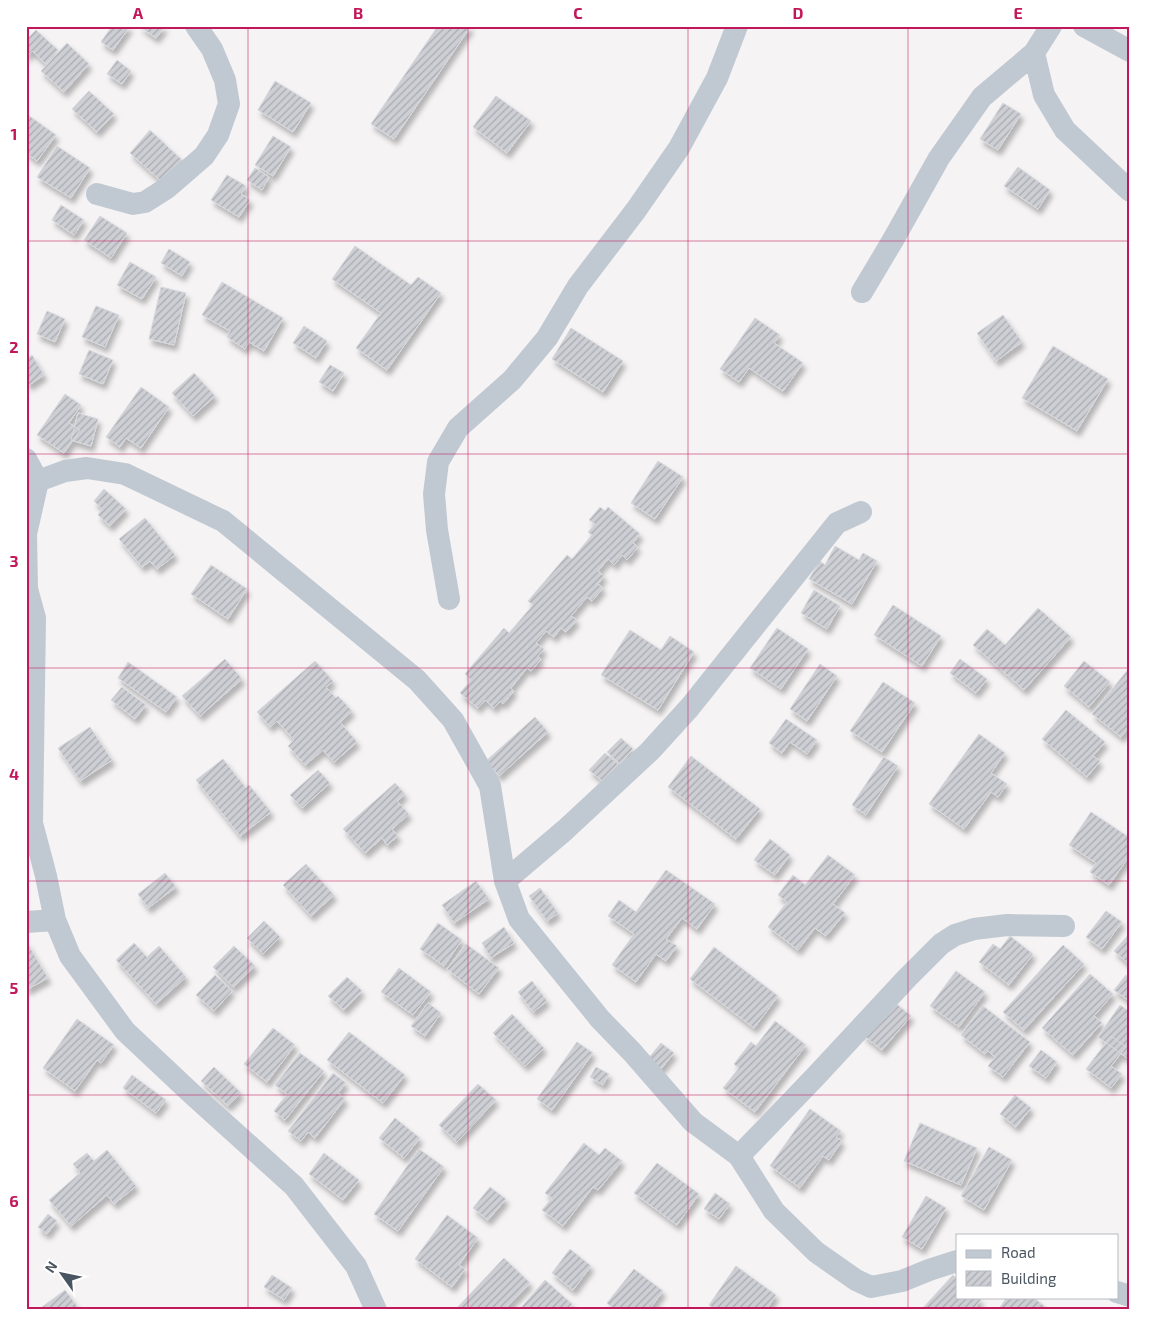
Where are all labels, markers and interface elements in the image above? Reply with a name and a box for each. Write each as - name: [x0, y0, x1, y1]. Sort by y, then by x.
- text: A: [133, 3, 144, 22]
- text: B: [353, 3, 363, 22]
- text: C: [573, 3, 583, 22]
- text: D: [793, 3, 804, 22]
- text: E: [1013, 3, 1023, 22]
- text: 1: [11, 124, 17, 143]
- text: 2: [9, 337, 19, 356]
- text: 3: [9, 551, 19, 570]
- text: 4: [9, 764, 19, 783]
- text: 5: [10, 978, 19, 997]
- text: 6: [9, 1191, 19, 1210]
- legend: [956, 1234, 1118, 1298]
- text: Road: [1001, 1243, 1036, 1261]
- north arrow: [38, 1248, 88, 1298]
- text: N: [41, 1258, 61, 1276]
- text: Building: [1001, 1269, 1057, 1287]

